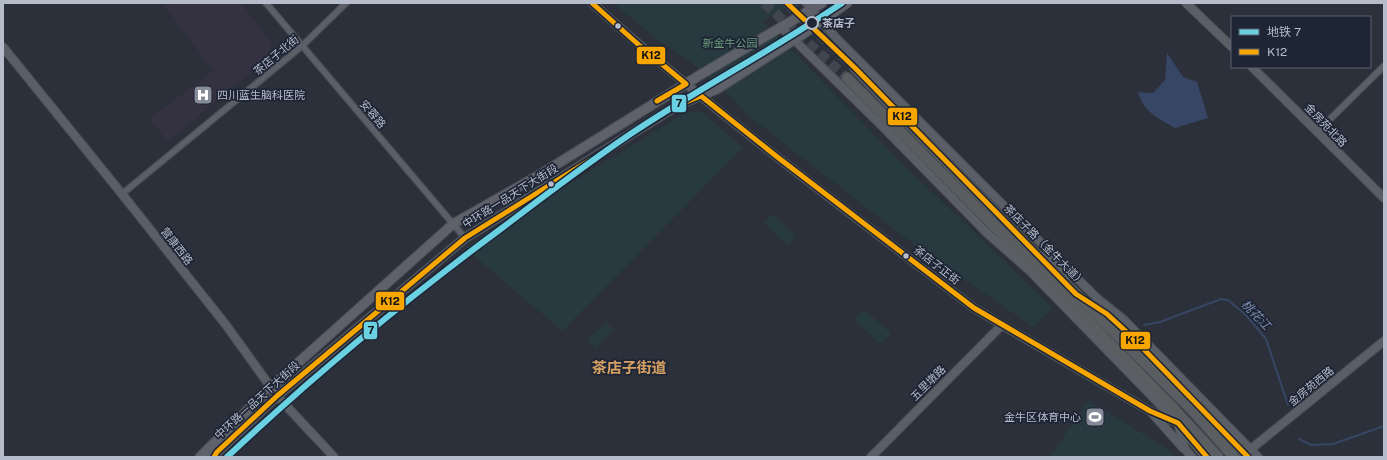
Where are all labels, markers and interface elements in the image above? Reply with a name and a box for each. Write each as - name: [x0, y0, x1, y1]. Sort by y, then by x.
- marker: 茶店子: [805, 16, 819, 30]
- legend: [1231, 16, 1371, 68]
- place label: 茶店子: [822, 17, 855, 29]
- unlabelled marker: [613, 21, 623, 31]
- text: 地铁 7: [1267, 25, 1301, 39]
- street label: 茶店子北街: [251, 33, 301, 77]
- park label: 新金牛公园: [703, 37, 758, 49]
- text: K12: [1267, 45, 1287, 59]
- line badge: K12: [636, 46, 666, 65]
- text: K12: [641, 49, 661, 61]
- hospital icon: 四川蓝生脑科医院: [192, 84, 214, 106]
- place label: 四川蓝生脑科医院: [217, 89, 305, 101]
- line badge: 7: [671, 94, 687, 113]
- text: 7: [676, 97, 683, 109]
- street label: 安蓉路: [358, 98, 388, 130]
- street label: 金房苑北路: [1303, 101, 1349, 149]
- line badge: K12: [887, 107, 918, 126]
- text: K12: [892, 110, 912, 122]
- street label: 中环路一品天下大街段: [460, 162, 560, 230]
- unlabelled marker: [546, 179, 556, 189]
- street label: 茶店子路（金牛大道）: [1002, 202, 1088, 288]
- street label: 营康西路: [159, 225, 195, 267]
- street label: 茶店子正街: [912, 243, 962, 287]
- unlabelled marker: [901, 251, 911, 261]
- line badge: K12: [375, 291, 405, 311]
- text: K12: [380, 295, 400, 307]
- water label: 桃花江: [1238, 297, 1275, 334]
- line badge: 7: [363, 321, 378, 340]
- text: 7: [368, 324, 375, 336]
- line badge: K12: [1120, 331, 1151, 350]
- text: K12: [1125, 334, 1145, 346]
- street label: 中环路一品天下大街段: [212, 359, 302, 441]
- district label: 茶店子街道: [591, 359, 667, 376]
- street label: 五里墩路: [908, 363, 948, 403]
- street label: 金房苑西路: [1286, 364, 1336, 408]
- sports icon: 金牛区体育中心: [1084, 406, 1106, 428]
- place label: 金牛区体育中心: [1004, 411, 1081, 423]

